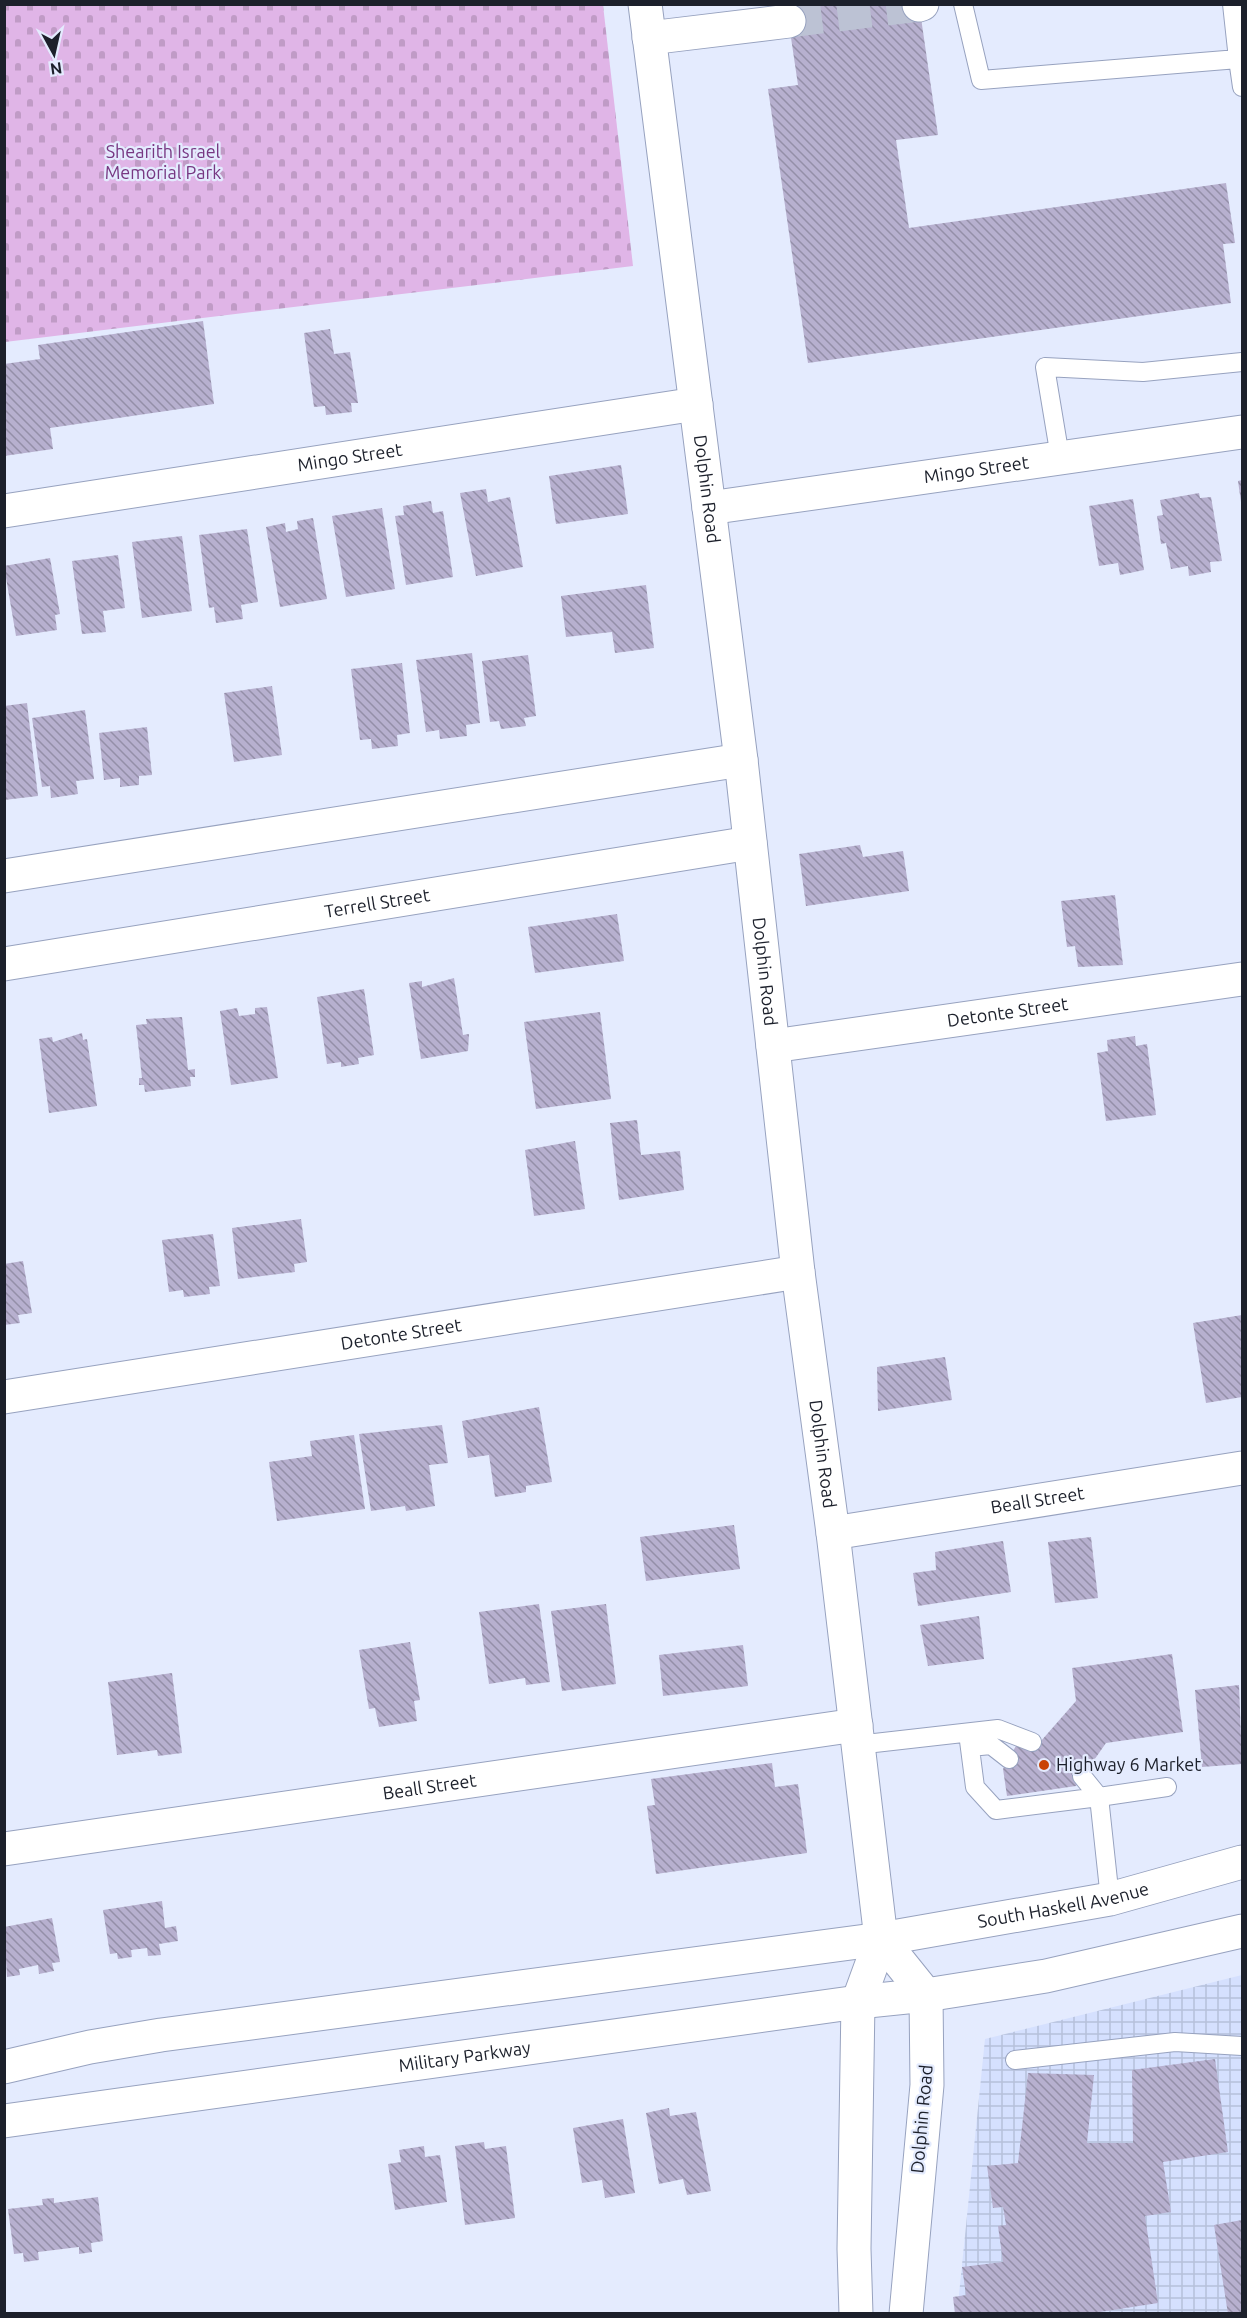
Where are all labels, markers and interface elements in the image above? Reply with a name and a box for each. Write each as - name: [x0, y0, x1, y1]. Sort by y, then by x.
- north arrow: [24, 24, 84, 84]
- text: N: [49, 59, 63, 79]
- park label: Shearith Israel Memorial Park: [105, 141, 221, 182]
- street label: Dolphin Road: [691, 434, 724, 544]
- street label: Mingo Street: [296, 439, 403, 474]
- street label: Mingo Street: [922, 452, 1030, 486]
- street label: Terrell Street: [323, 884, 431, 921]
- street label: Dolphin Road: [750, 916, 782, 1027]
- street label: Detonte Street: [946, 993, 1069, 1030]
- street label: Detonte Street: [339, 1314, 463, 1353]
- street label: Dolphin Road: [806, 1399, 841, 1509]
- street label: Beall Street: [989, 1482, 1086, 1517]
- place label: Highway 6 Market: [1056, 1754, 1201, 1774]
- marker: Highway 6 Market: [1037, 1758, 1051, 1772]
- street label: Beall Street: [381, 1769, 478, 1803]
- street label: South Haskell Avenue: [976, 1878, 1151, 1931]
- street label: Military Parkway: [397, 2037, 532, 2075]
- street label: Dolphin Road: [906, 2064, 936, 2174]

